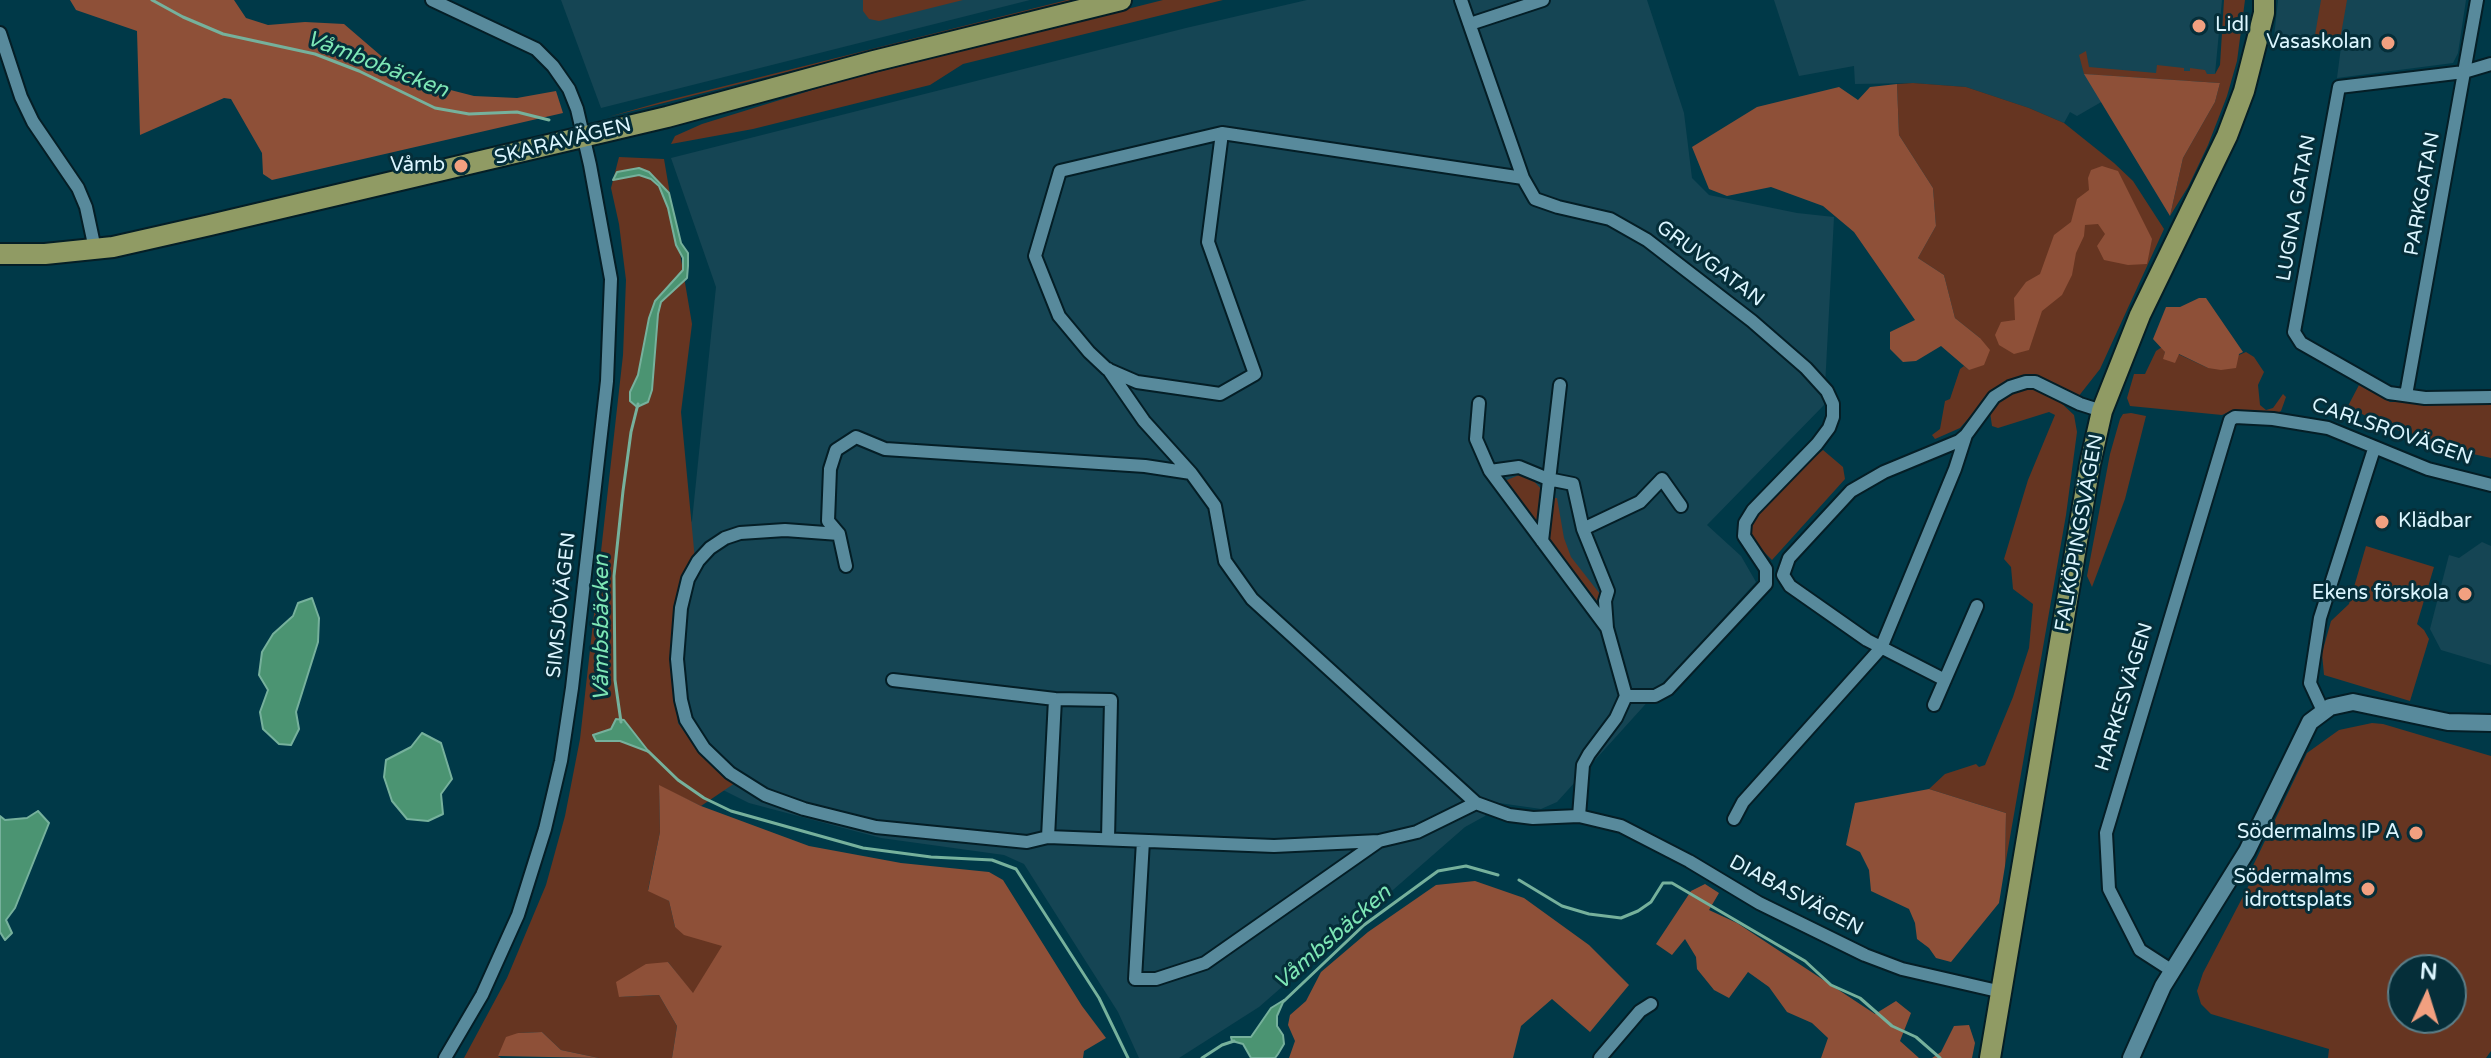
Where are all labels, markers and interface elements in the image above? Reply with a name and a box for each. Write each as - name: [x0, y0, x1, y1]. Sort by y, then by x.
- place label: Lidl: [2215, 14, 2249, 38]
- marker: Lidl: [2190, 17, 2208, 35]
- water label: Våmbobäcken: [302, 26, 452, 104]
- place label: Vasaskolan: [2266, 31, 2372, 55]
- marker: Vasaskolan: [2379, 34, 2397, 52]
- street label: SKARAVÄGEN: [492, 113, 634, 171]
- street label: PARKGATAN: [2400, 130, 2446, 258]
- street label: LUGNA GATAN: [2272, 133, 2322, 283]
- place label: Våmb: [390, 154, 445, 178]
- marker: Våmb: [452, 157, 470, 175]
- street label: GRUVGATAN: [1651, 216, 1769, 312]
- street label: CARLSROVÄGEN: [2308, 393, 2476, 471]
- street label: FALKÖPINGSVÄGEN: [2051, 432, 2109, 634]
- place label: Klädbar: [2398, 510, 2472, 534]
- marker: Klädbar: [2373, 513, 2391, 531]
- street label: SIMSJÖVÄGEN: [542, 531, 582, 679]
- water label: Våmbsbäcken: [589, 555, 615, 701]
- place label: Ekens förskola: [2312, 582, 2449, 606]
- marker: Ekens förskola: [2456, 585, 2474, 603]
- street label: HARKESVÄGEN: [2091, 620, 2159, 774]
- place label: Södermalms IP A: [2237, 821, 2400, 845]
- marker: Södermalms IP A: [2407, 824, 2425, 842]
- street label: DIABASVÄGEN: [1725, 851, 1867, 941]
- place label: Södermalms idrottsplats: [2233, 866, 2352, 913]
- water label: Våmbsbäcken: [1269, 880, 1397, 996]
- marker: Södermalms idrottsplats: [2359, 880, 2377, 898]
- north arrow: [2387, 954, 2467, 1034]
- text: N: [2419, 958, 2438, 986]

